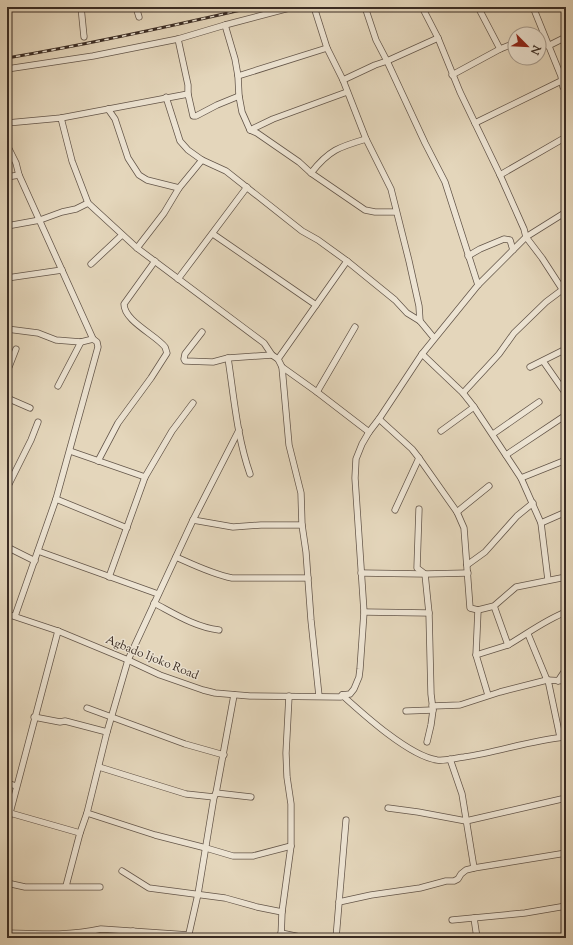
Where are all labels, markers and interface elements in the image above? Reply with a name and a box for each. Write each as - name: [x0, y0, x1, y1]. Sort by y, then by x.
- north arrow: [507, 26, 547, 66]
- text: N: [526, 41, 545, 57]
- street label: Agbado Ijoko Road: [103, 631, 202, 685]

